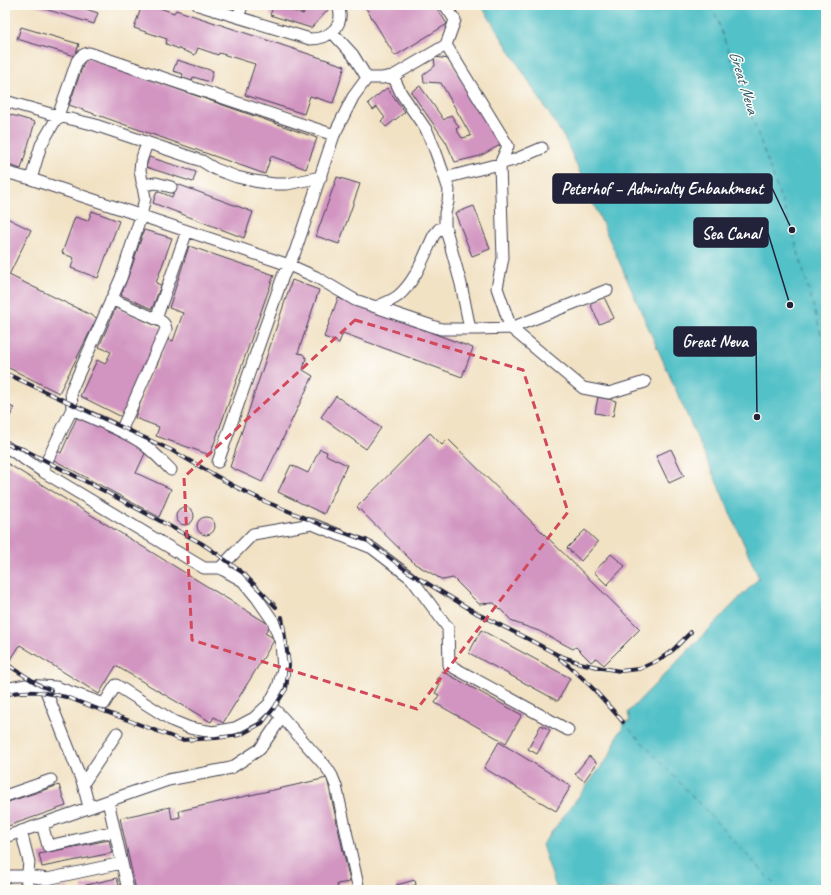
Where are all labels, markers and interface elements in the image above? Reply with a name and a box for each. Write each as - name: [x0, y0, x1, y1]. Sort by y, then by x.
- water label: Great Neva: [725, 48, 764, 118]
- callout: Peterhof – Admiralty Enbankment: [553, 174, 772, 203]
- text: Peterhof – Admiralty Enbankment: [561, 178, 765, 199]
- callout: Sea Canal: [694, 218, 768, 247]
- text: Sea Canal: [702, 223, 763, 244]
- callout: Great Neva: [674, 327, 756, 356]
- text: Great Neva: [682, 331, 749, 352]

